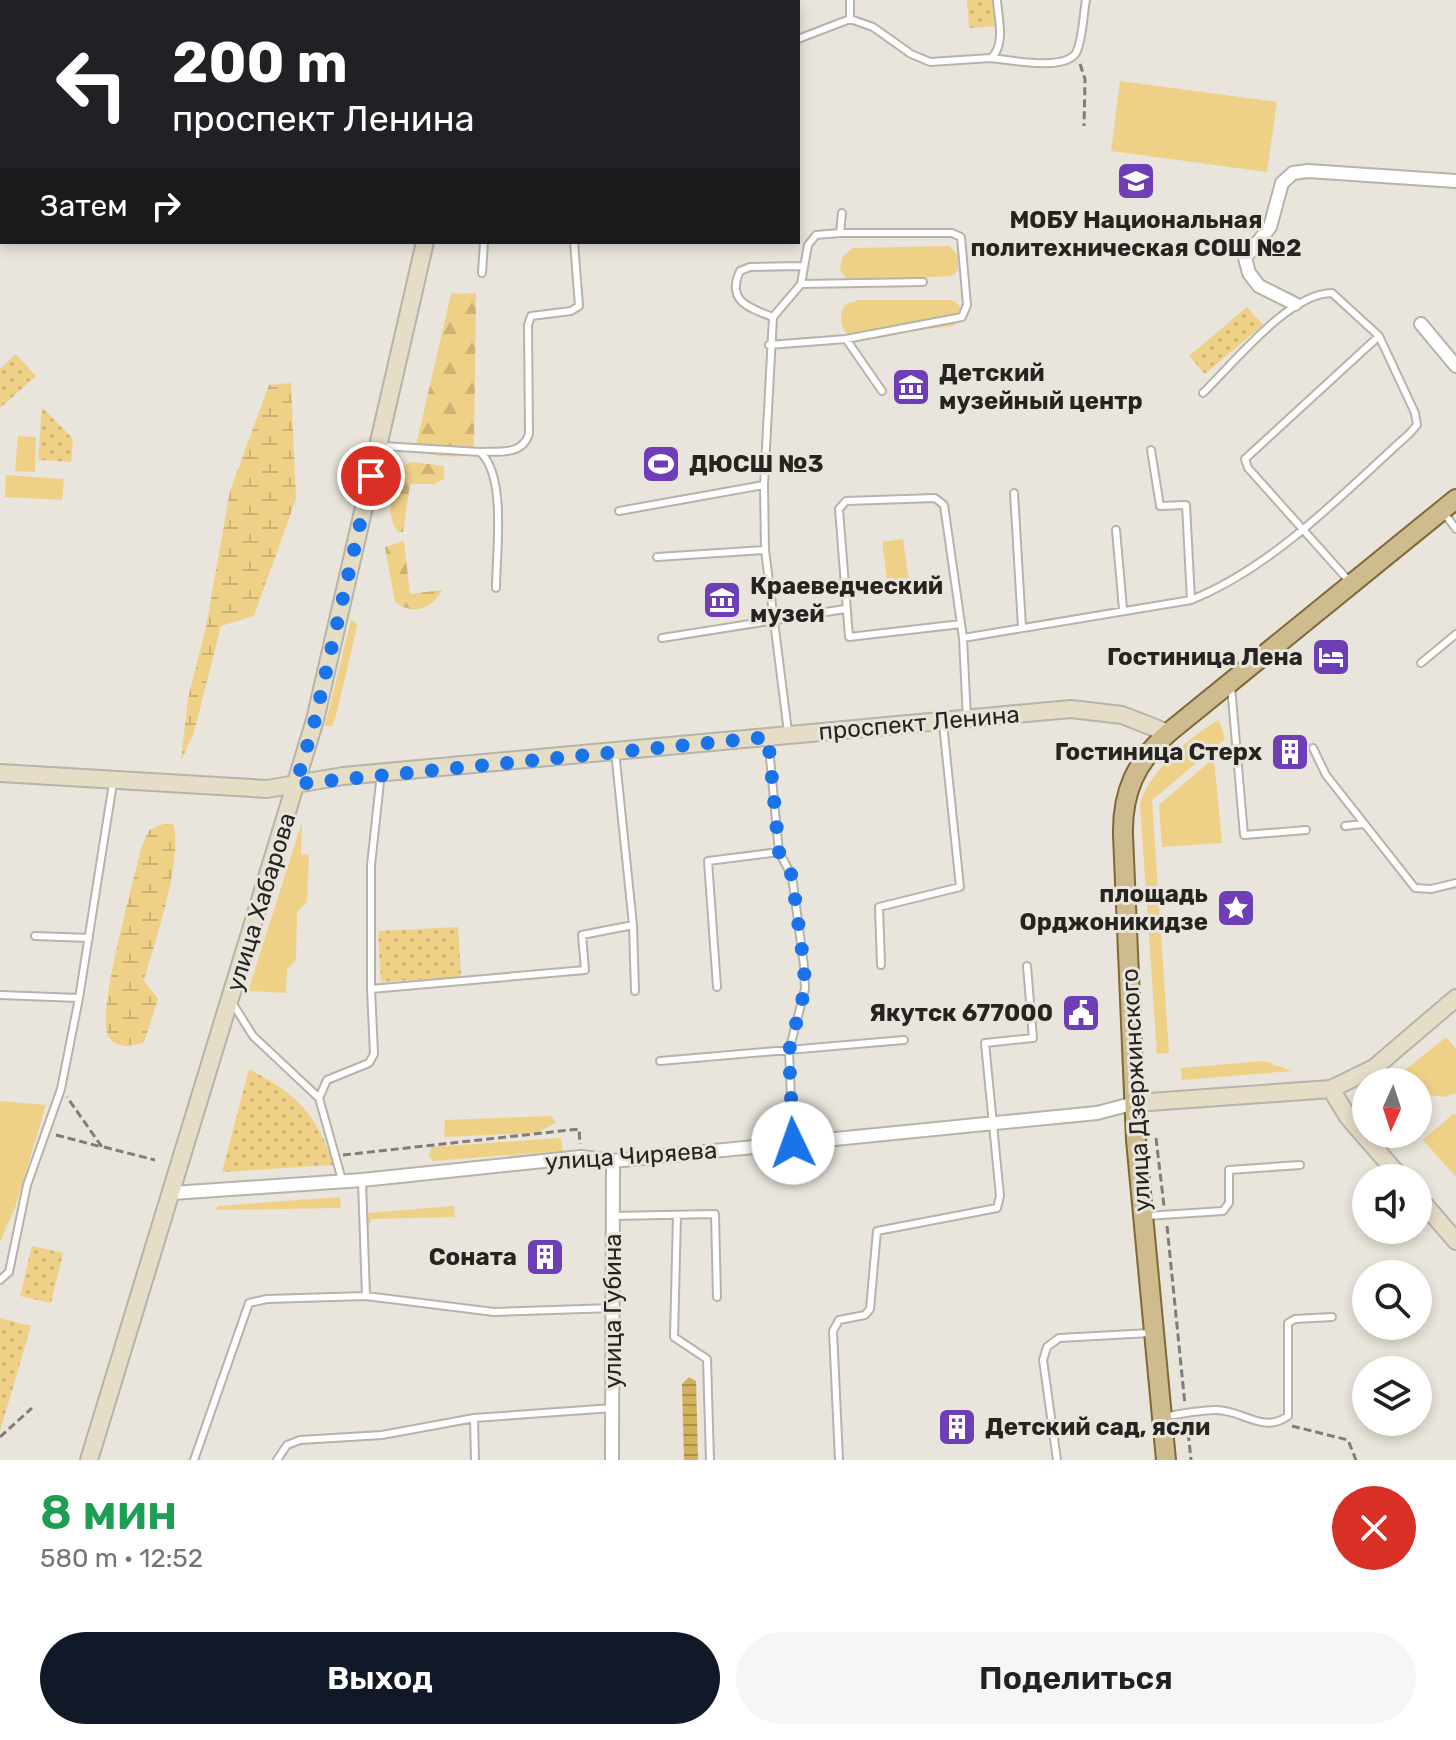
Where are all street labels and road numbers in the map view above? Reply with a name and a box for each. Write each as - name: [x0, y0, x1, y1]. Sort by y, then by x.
- street label: проспект Ленина: [817, 700, 1021, 746]
- street label: улица Хабарова: [221, 809, 301, 995]
- street label: улица Дзержинского: [1116, 968, 1156, 1212]
- street label: улица Чиряева: [544, 1136, 718, 1176]
- street label: улица Губина: [599, 1233, 627, 1389]

